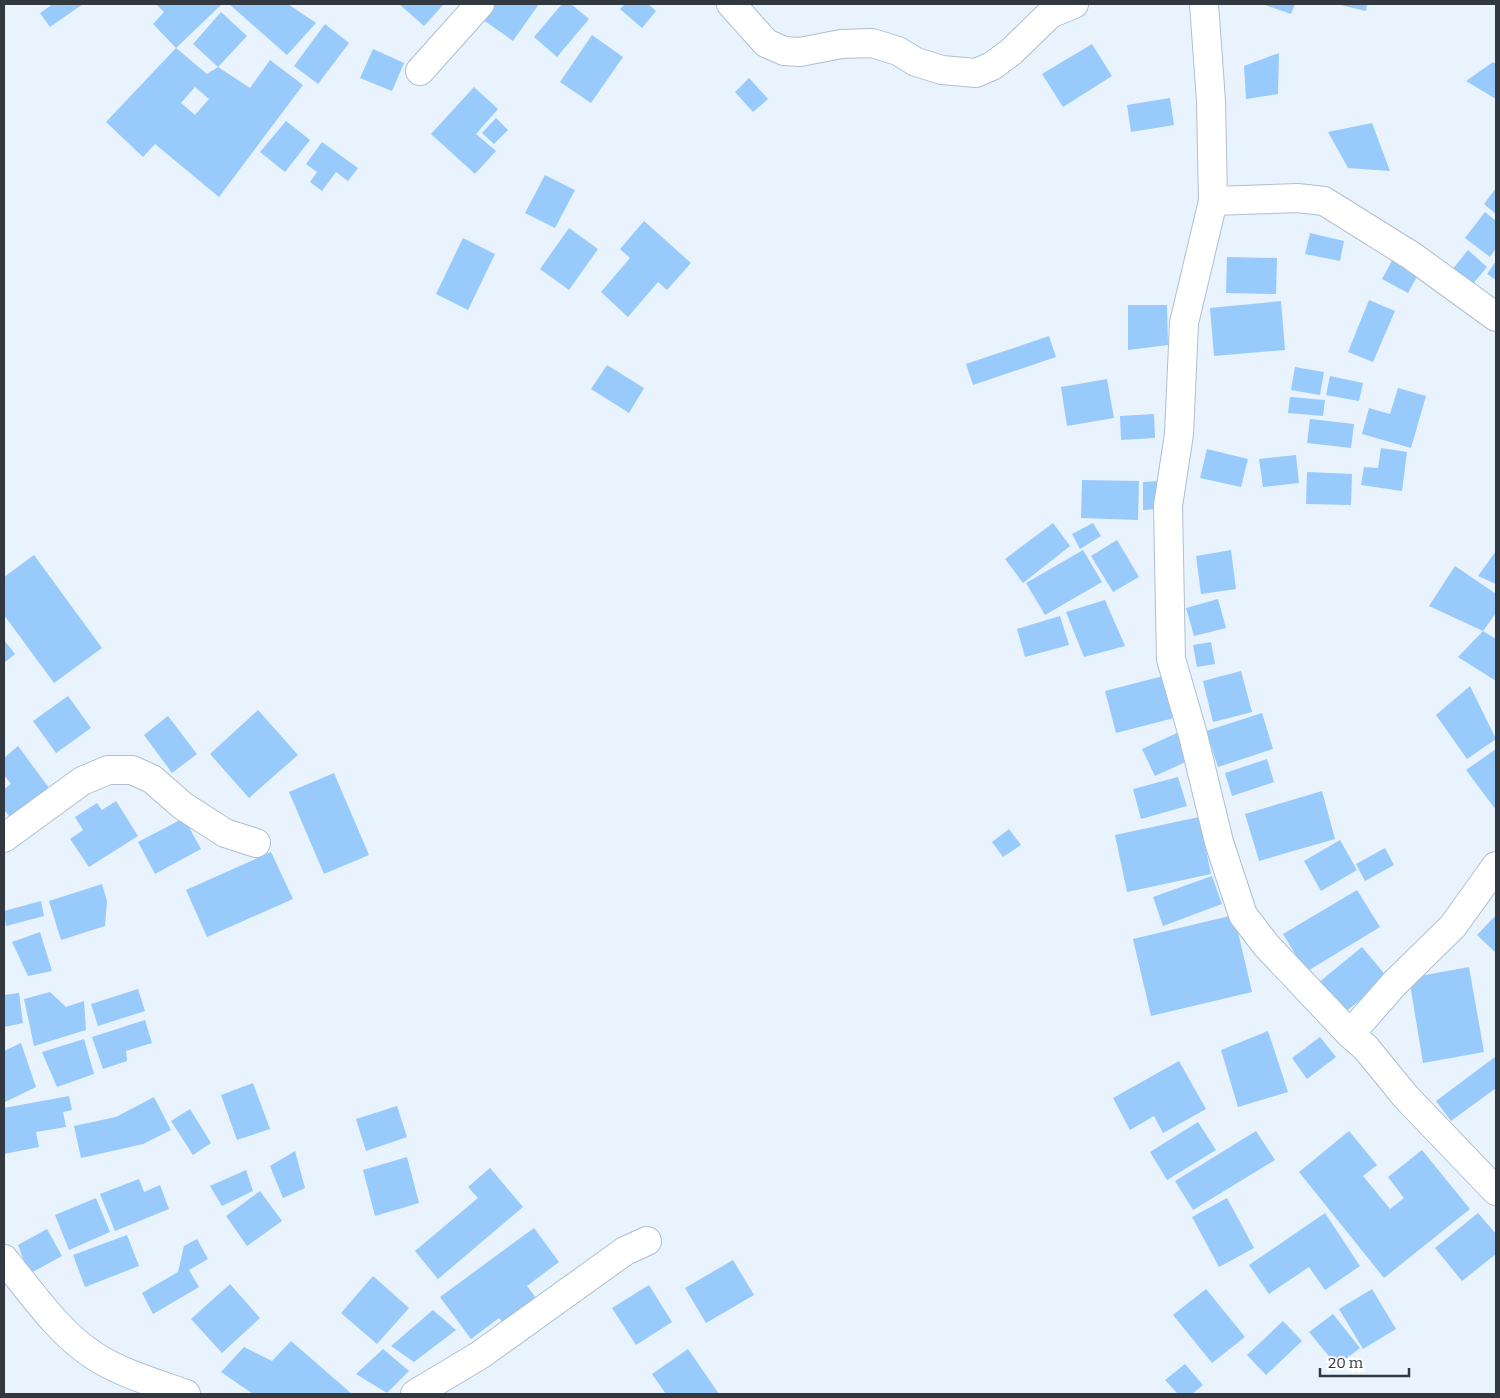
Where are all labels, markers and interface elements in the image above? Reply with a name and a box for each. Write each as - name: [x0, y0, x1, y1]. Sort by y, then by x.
- scale bar: [1320, 1346, 1409, 1378]
- text: 20 m: [1328, 1354, 1364, 1372]

